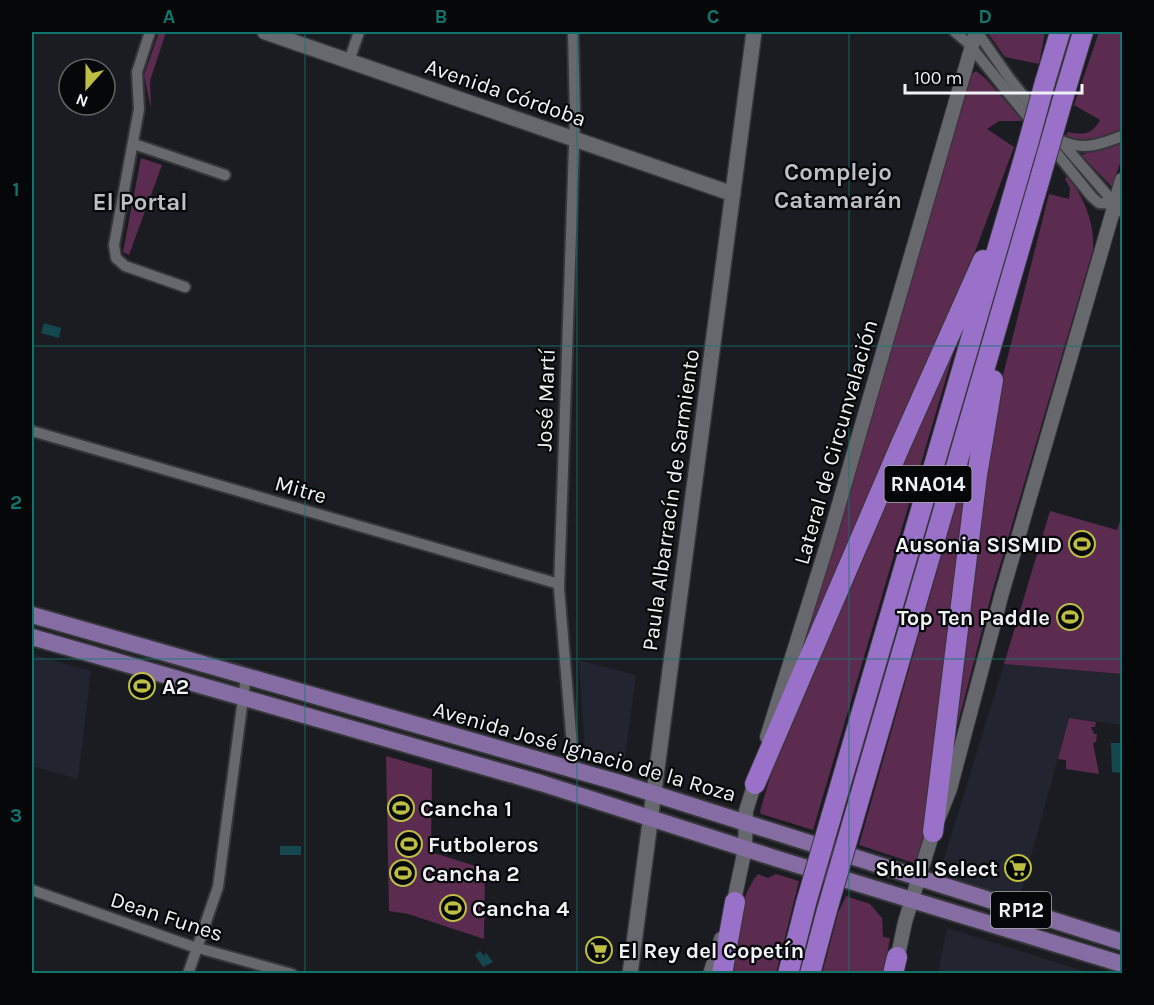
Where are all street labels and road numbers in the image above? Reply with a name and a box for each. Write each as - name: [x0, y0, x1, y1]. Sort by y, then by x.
- street label: Avenida Córdoba: [422, 53, 590, 133]
- street label: Lateral de Circunvalación: [789, 317, 883, 568]
- street label: José Martí: [531, 348, 561, 452]
- street label: Paula Albarracín de Sarmiento: [637, 348, 705, 653]
- road number: RNA014: [884, 466, 972, 502]
- street label: Mitre: [272, 470, 330, 510]
- street label: Avenida José Ignacio de la Roza: [430, 696, 739, 808]
- street label: Dean Funes: [107, 887, 226, 947]
- road number: RP12: [991, 892, 1051, 928]

